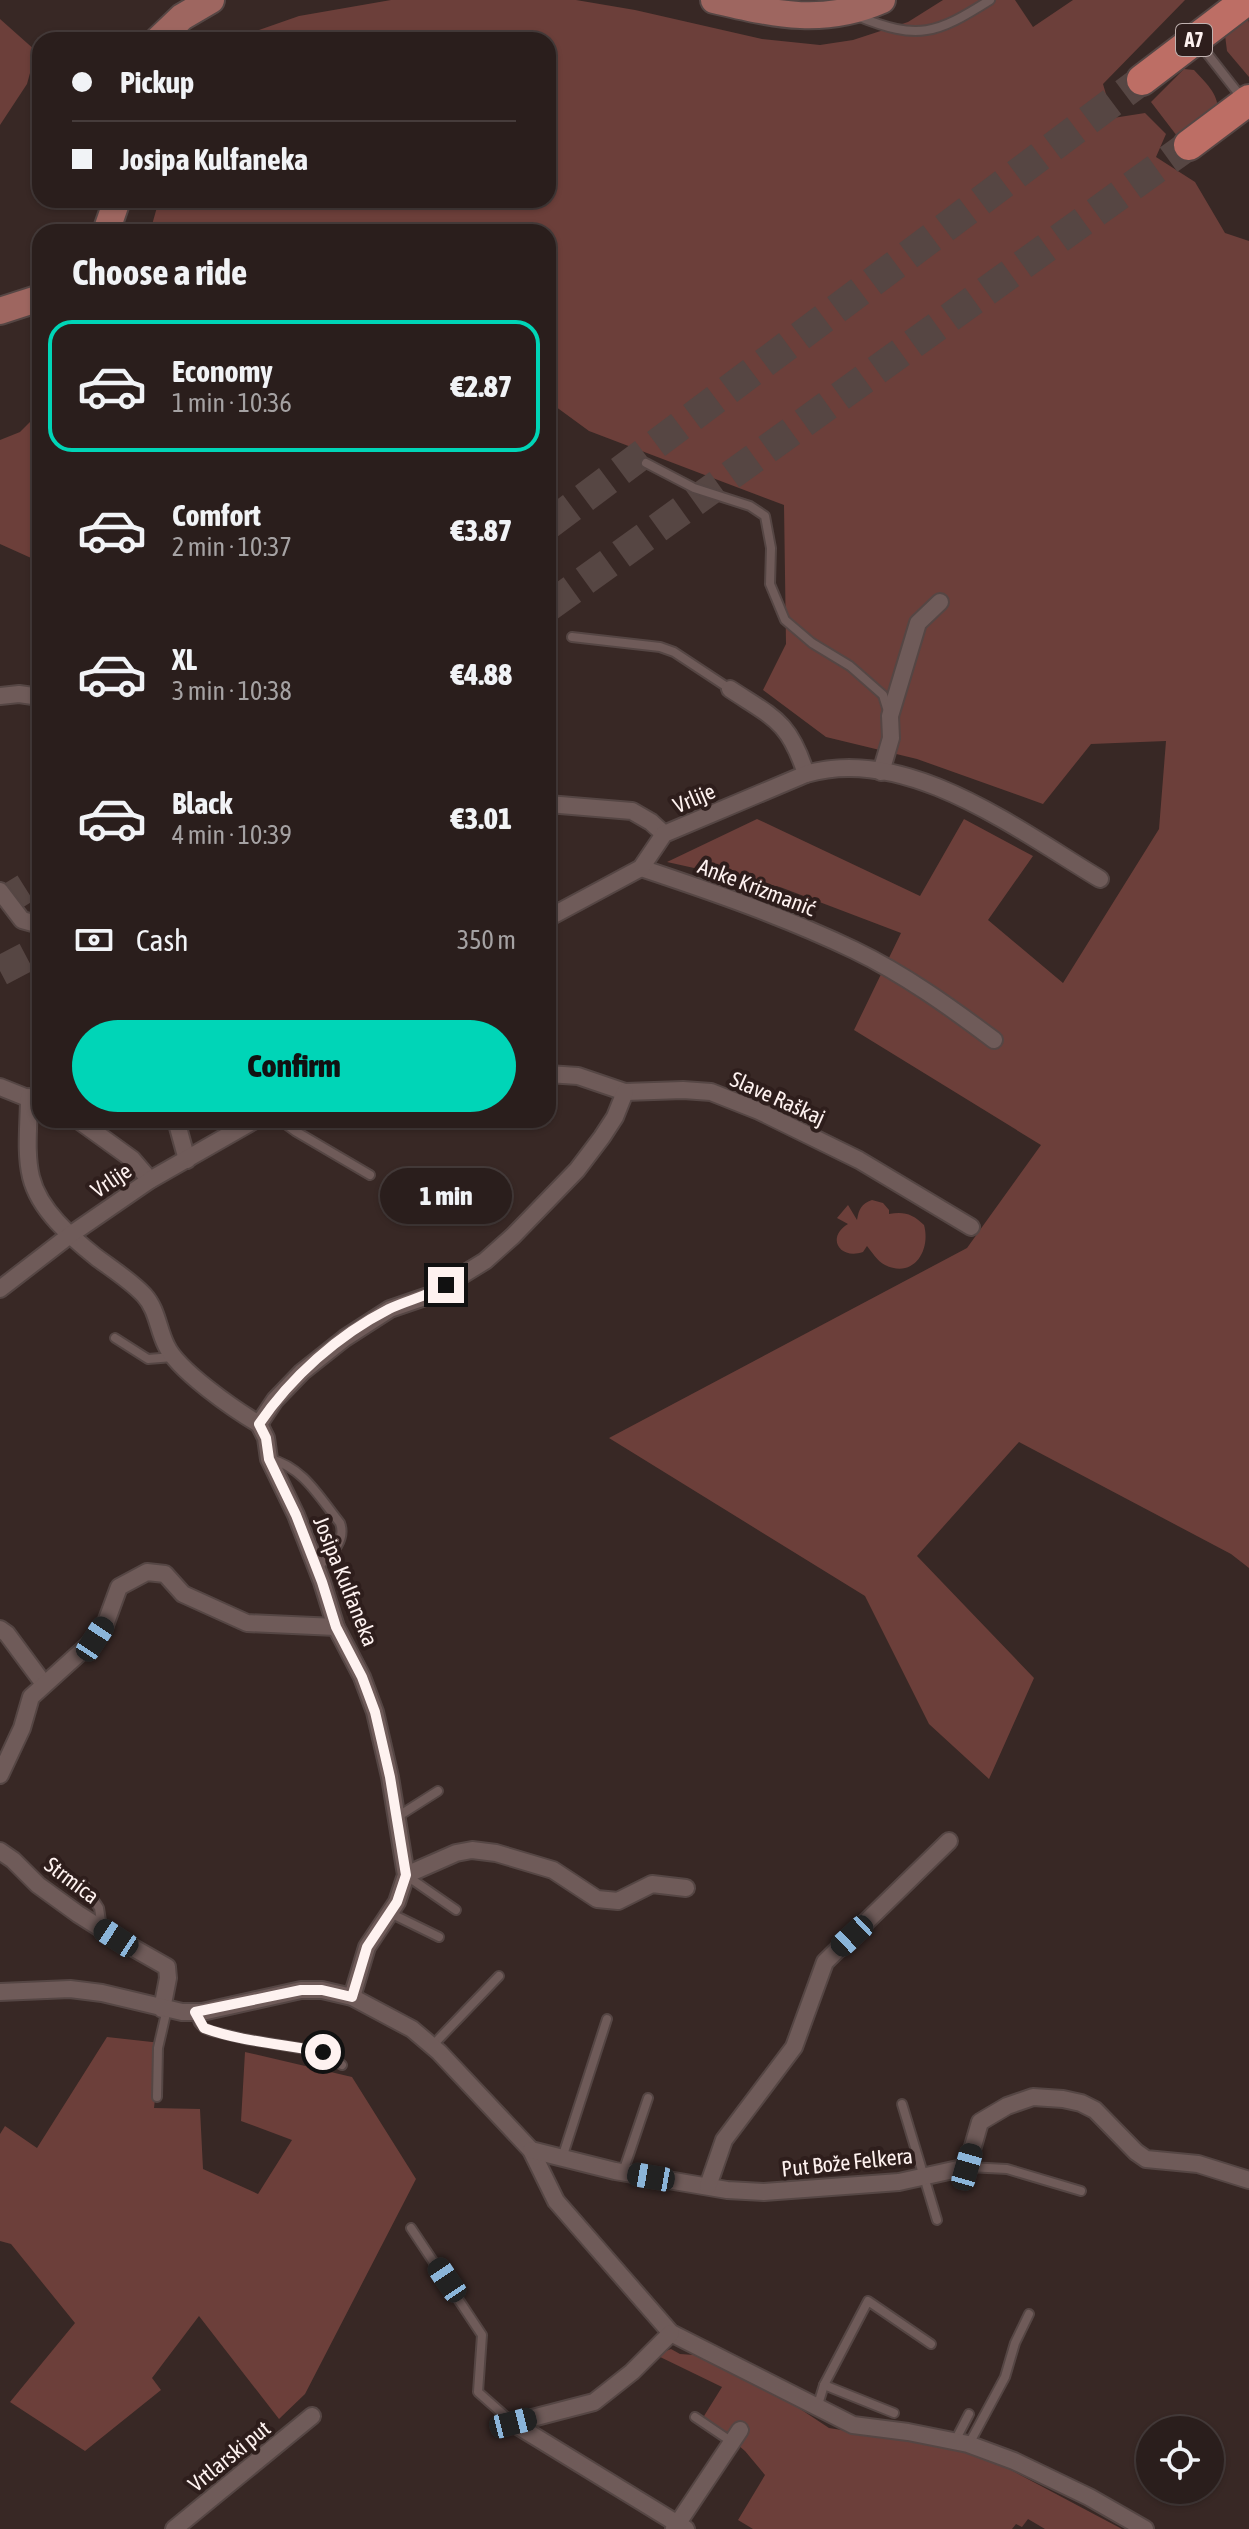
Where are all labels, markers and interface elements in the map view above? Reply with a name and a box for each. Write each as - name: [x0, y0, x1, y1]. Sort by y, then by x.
- road number: A7: [1176, 24, 1212, 56]
- text: Pickup: [120, 65, 194, 99]
- text: Josipa Kulfaneka: [120, 142, 308, 176]
- text: Choose a ride: [72, 251, 247, 293]
- icon: car: [76, 350, 148, 422]
- text: Economy: [172, 354, 273, 388]
- text: €2.87: [451, 369, 512, 403]
- text: 1 min · 10:36: [172, 388, 292, 418]
- icon: car: [76, 494, 148, 566]
- text: Comfort: [172, 498, 261, 532]
- text: €3.87: [451, 513, 512, 547]
- text: 2 min · 10:37: [172, 532, 292, 562]
- icon: car: [76, 638, 148, 710]
- text: XL: [172, 642, 197, 676]
- text: €4.88: [451, 657, 512, 691]
- text: 3 min · 10:38: [172, 676, 292, 706]
- street label: Vrlije: [669, 778, 719, 818]
- icon: car: [76, 782, 148, 854]
- text: Black: [172, 786, 232, 820]
- text: €3.01: [451, 801, 512, 835]
- text: 4 min · 10:39: [172, 820, 292, 850]
- street label: Anke Krizmanić: [695, 853, 820, 922]
- icon: cash: [72, 918, 116, 962]
- text: Cash: [136, 923, 189, 957]
- text: 350 m: [457, 925, 516, 955]
- button: Confirm: [72, 1020, 516, 1112]
- street label: Slave Raškaj: [727, 1066, 829, 1130]
- street label: Vrlije: [86, 1157, 136, 1203]
- callout: 1 min: [380, 1169, 512, 1225]
- text: 1 min: [419, 1181, 473, 1211]
- route end: [428, 1267, 464, 1303]
- street label: Josipa Kulfaneka: [308, 1512, 384, 1650]
- car: [72, 1612, 118, 1666]
- street label: Strmica: [40, 1851, 104, 1909]
- car: [826, 1911, 878, 1961]
- car: [89, 1915, 143, 1961]
- route start: [305, 2034, 341, 2070]
- car: [949, 2141, 985, 2193]
- street label: Put Bože Felkera: [780, 2142, 914, 2182]
- car: [625, 2161, 677, 2193]
- car: [424, 2253, 470, 2307]
- car: [487, 2406, 539, 2440]
- street label: Vrtlarski put: [183, 2415, 275, 2497]
- map controls: [1136, 2416, 1224, 2504]
- button: locate: [1136, 2416, 1224, 2504]

